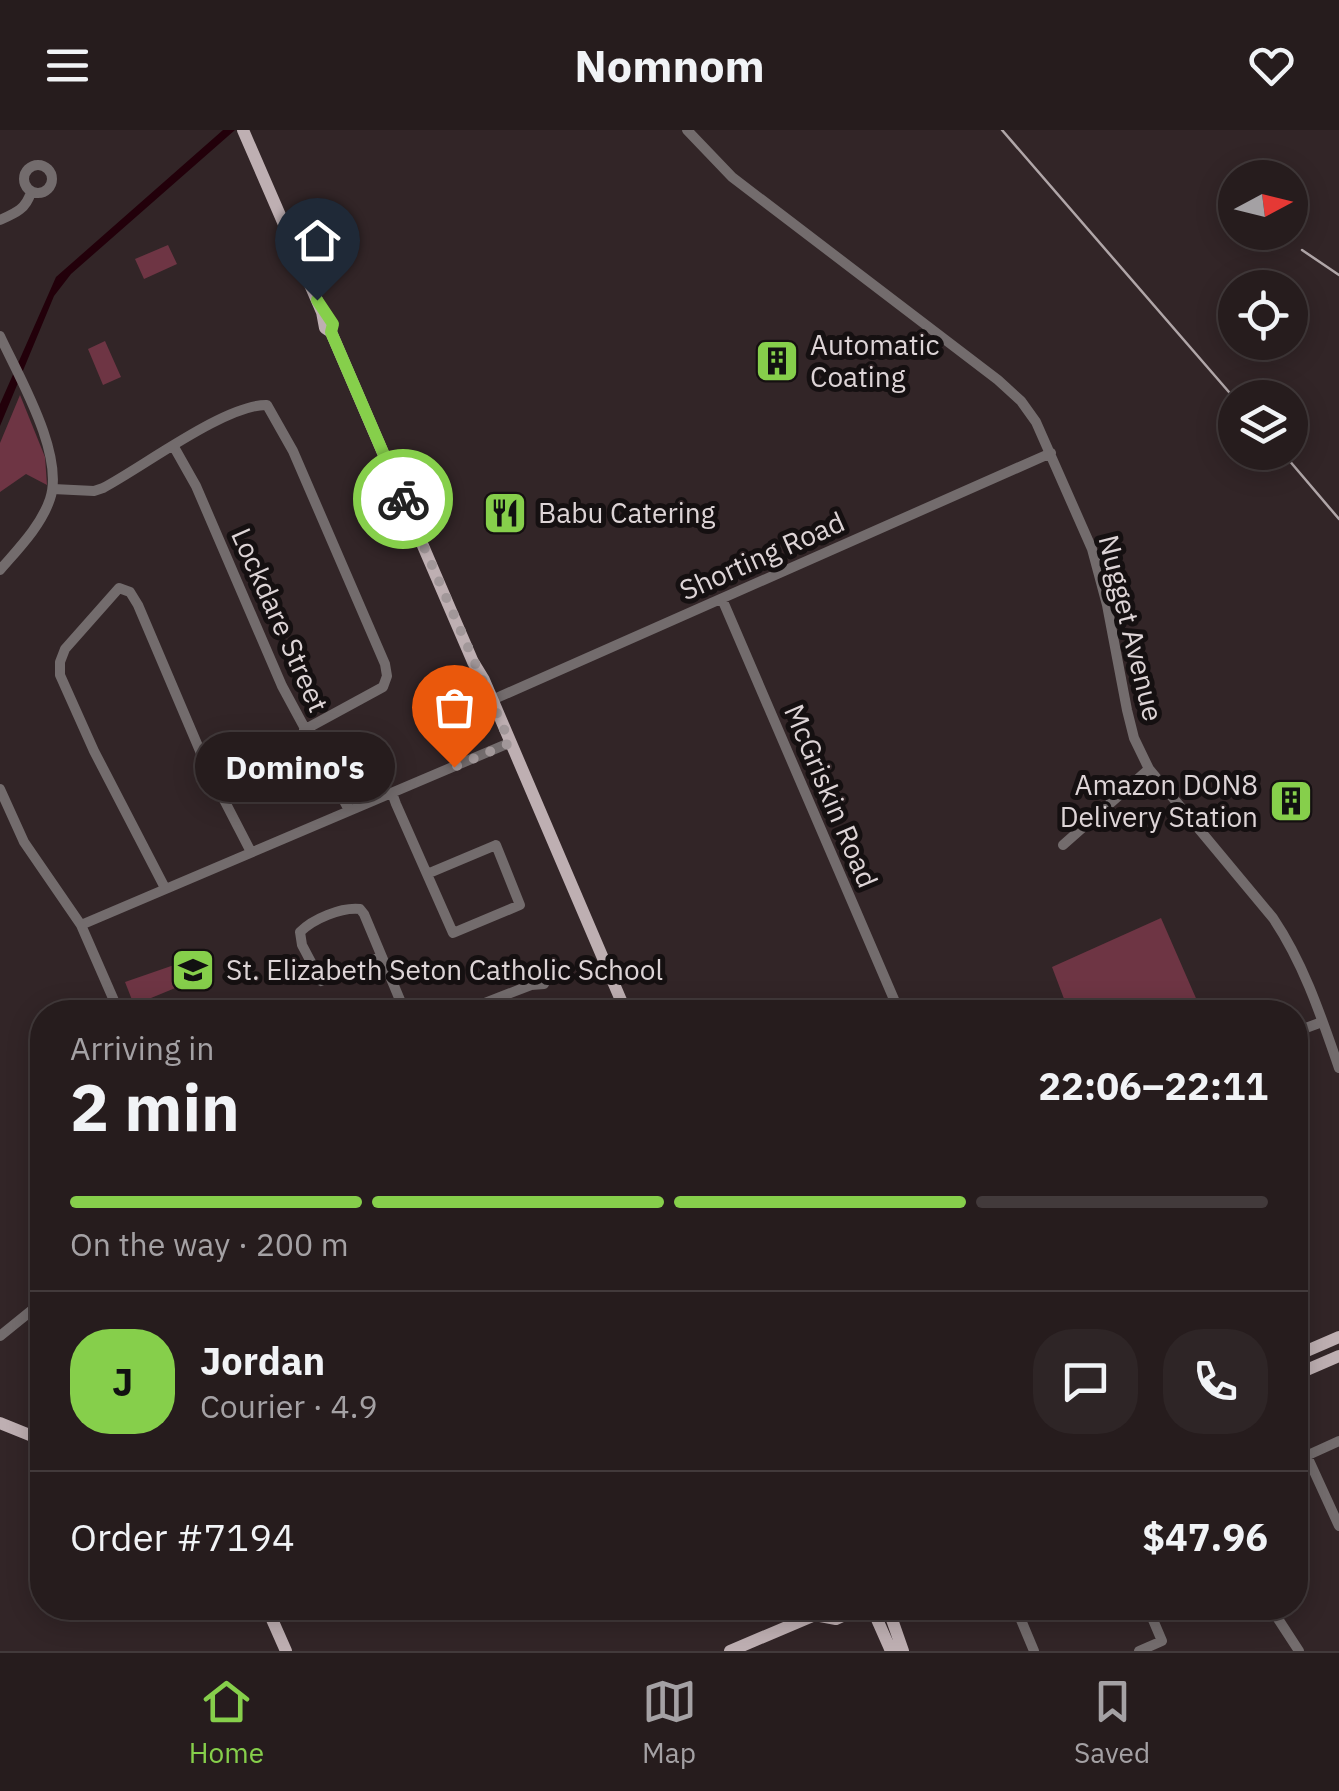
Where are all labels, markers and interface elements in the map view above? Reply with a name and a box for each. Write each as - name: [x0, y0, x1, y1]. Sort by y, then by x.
- text: Nomnom: [574, 36, 765, 94]
- icon: menu: [40, 38, 95, 93]
- icon: heart: [1244, 38, 1299, 93]
- north arrow: [1218, 160, 1308, 250]
- map controls: [1218, 160, 1308, 470]
- pin: [275, 198, 360, 301]
- icon: home: [290, 213, 345, 268]
- button: locate: [1218, 270, 1308, 360]
- place label: Automatic Coating: [810, 326, 940, 395]
- building icon: Automatic Coating: [754, 338, 800, 384]
- button: layers: [1218, 380, 1308, 470]
- courier: [353, 449, 453, 549]
- icon: bike: [376, 472, 431, 527]
- restaurant icon: Babu Catering: [482, 490, 528, 536]
- place label: Babu Catering: [538, 494, 716, 531]
- street label: Shorting Road: [674, 503, 850, 608]
- street label: Lockdare Street: [223, 522, 338, 718]
- street label: Nugget Avenue: [1090, 531, 1172, 725]
- pin: [412, 665, 497, 768]
- icon: bag: [427, 680, 482, 735]
- street label: McGriskin Road: [776, 698, 887, 893]
- callout: Domino's: [194, 732, 394, 802]
- text: Domino's: [225, 746, 365, 788]
- place label: Amazon DON8 Delivery Station: [1060, 766, 1258, 835]
- building icon: Amazon DON8 Delivery Station: [1268, 778, 1314, 824]
- school or university icon: St. Elizabeth Seton Catholic School: [170, 947, 216, 993]
- place label: St. Elizabeth Seton Catholic School: [226, 951, 663, 988]
- text: Arriving in: [70, 1027, 215, 1069]
- text: 22:06–22:11: [1038, 1061, 1268, 1110]
- text: 2 min: [70, 1064, 240, 1149]
- text: On the way · 200 m: [70, 1223, 349, 1265]
- button: chat: [1033, 1329, 1138, 1434]
- button: phone: [1163, 1329, 1268, 1434]
- text: Jordan: [200, 1336, 325, 1385]
- text: J: [112, 1357, 133, 1406]
- text: Courier · 4.9: [200, 1385, 378, 1427]
- text: Order #7194: [70, 1512, 295, 1561]
- text: $47.96: [1142, 1512, 1268, 1561]
- tab: Home: [189, 1674, 264, 1771]
- tab: Map: [642, 1674, 697, 1771]
- tab: Saved: [1074, 1674, 1150, 1771]

